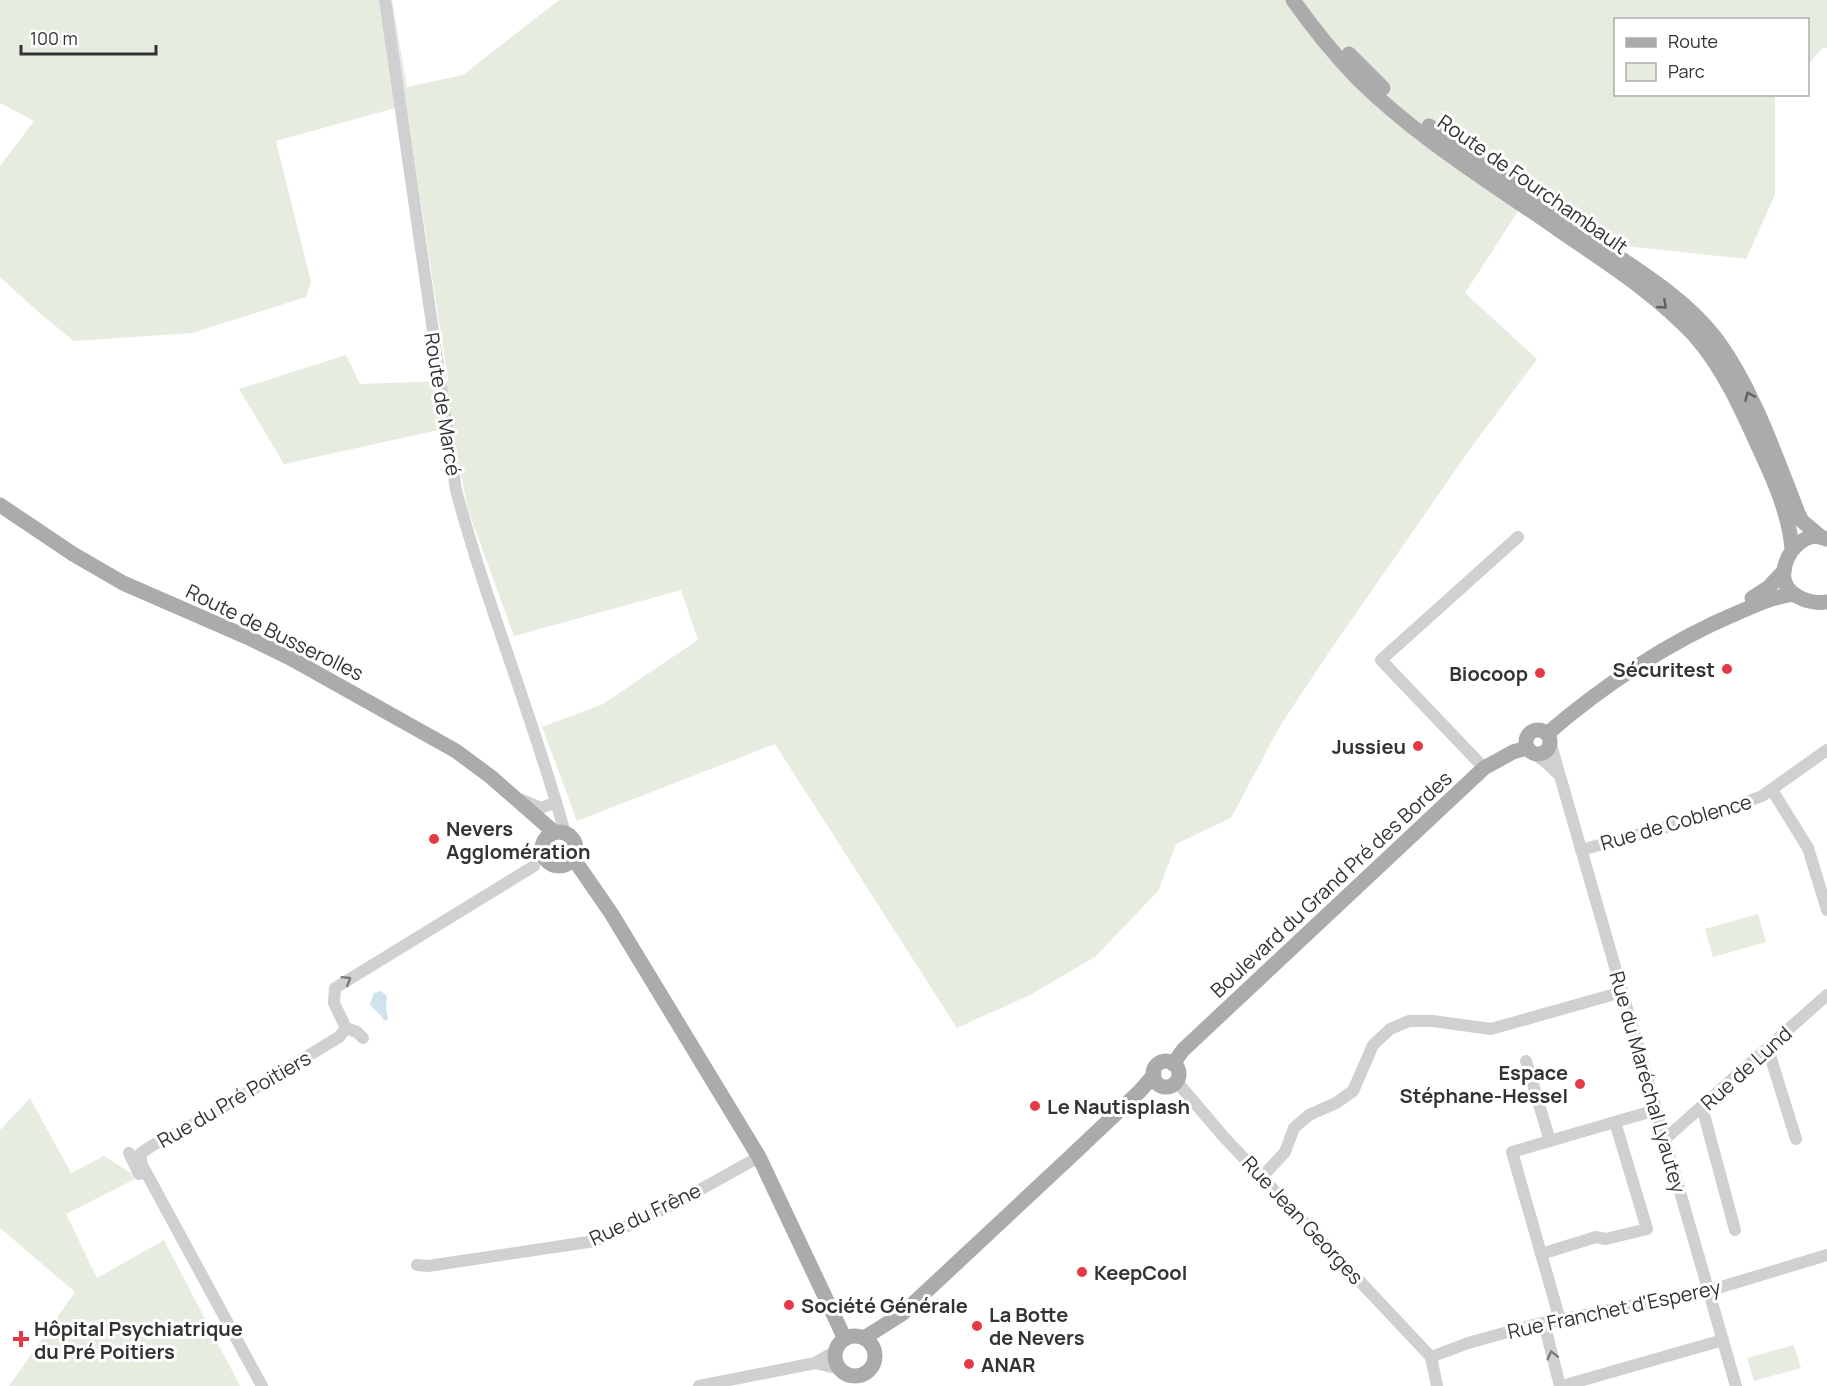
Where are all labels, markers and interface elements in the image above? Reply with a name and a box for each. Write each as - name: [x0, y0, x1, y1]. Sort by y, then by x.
- scale bar: [21, 18, 156, 56]
- legend: [1614, 18, 1809, 96]
- text: 100 m: [30, 26, 78, 50]
- text: Route: [1668, 29, 1718, 53]
- text: Parc: [1668, 59, 1705, 83]
- street label: Route de Fourchambault: [1433, 108, 1633, 260]
- one-way arrow: [1656, 298, 1666, 309]
- street label: Route de Marcé: [418, 330, 468, 478]
- one-way arrow: [1744, 391, 1756, 402]
- street label: Route de Busserolles: [182, 577, 368, 687]
- place label: Sécuritest: [1613, 656, 1715, 683]
- place label: Biocoop: [1449, 660, 1528, 687]
- marker: Sécuritest: [1720, 662, 1734, 676]
- marker: Biocoop: [1533, 666, 1547, 680]
- place label: Jussieu: [1332, 733, 1406, 760]
- marker: Jussieu: [1411, 739, 1425, 753]
- street label: Boulevard du Grand Pré des Bordes: [1204, 765, 1458, 1003]
- street label: Rue de Coblence: [1597, 788, 1755, 856]
- place label: Nevers Agglomération: [446, 815, 590, 865]
- marker: Nevers Agglomération: [427, 832, 441, 846]
- street label: Rue du Maréchal Lyautey: [1603, 968, 1693, 1196]
- one-way arrow: [341, 975, 351, 987]
- street label: Rue de Lund: [1695, 1020, 1797, 1116]
- street label: Rue du Pré Poitiers: [152, 1044, 316, 1154]
- place label: Espace Stéphane-Hessel: [1400, 1059, 1568, 1109]
- marker: Espace Stéphane-Hessel: [1573, 1077, 1587, 1091]
- place label: Le Nautisplash: [1047, 1093, 1190, 1120]
- marker: Le Nautisplash: [1028, 1099, 1042, 1113]
- street label: Rue Jean Georges: [1236, 1150, 1370, 1290]
- street label: Rue du Frêne: [585, 1176, 705, 1252]
- place label: KeepCool: [1094, 1259, 1187, 1286]
- marker: KeepCool: [1075, 1265, 1089, 1279]
- street label: Rue Franchet d'Esperey: [1505, 1273, 1723, 1345]
- place label: Société Générale: [801, 1292, 968, 1319]
- marker: Société Générale: [782, 1298, 796, 1312]
- place label: La Botte de Nevers: [989, 1301, 1085, 1351]
- place label: Hôpital Psychiatrique du Pré Poitiers: [34, 1315, 243, 1365]
- marker: La Botte de Nevers: [970, 1319, 984, 1333]
- marker: Hôpital Psychiatrique du Pré Poitiers: [12, 1330, 30, 1348]
- one-way arrow: [1547, 1350, 1560, 1360]
- place label: ANAR: [981, 1351, 1035, 1378]
- marker: ANAR: [962, 1357, 976, 1371]

